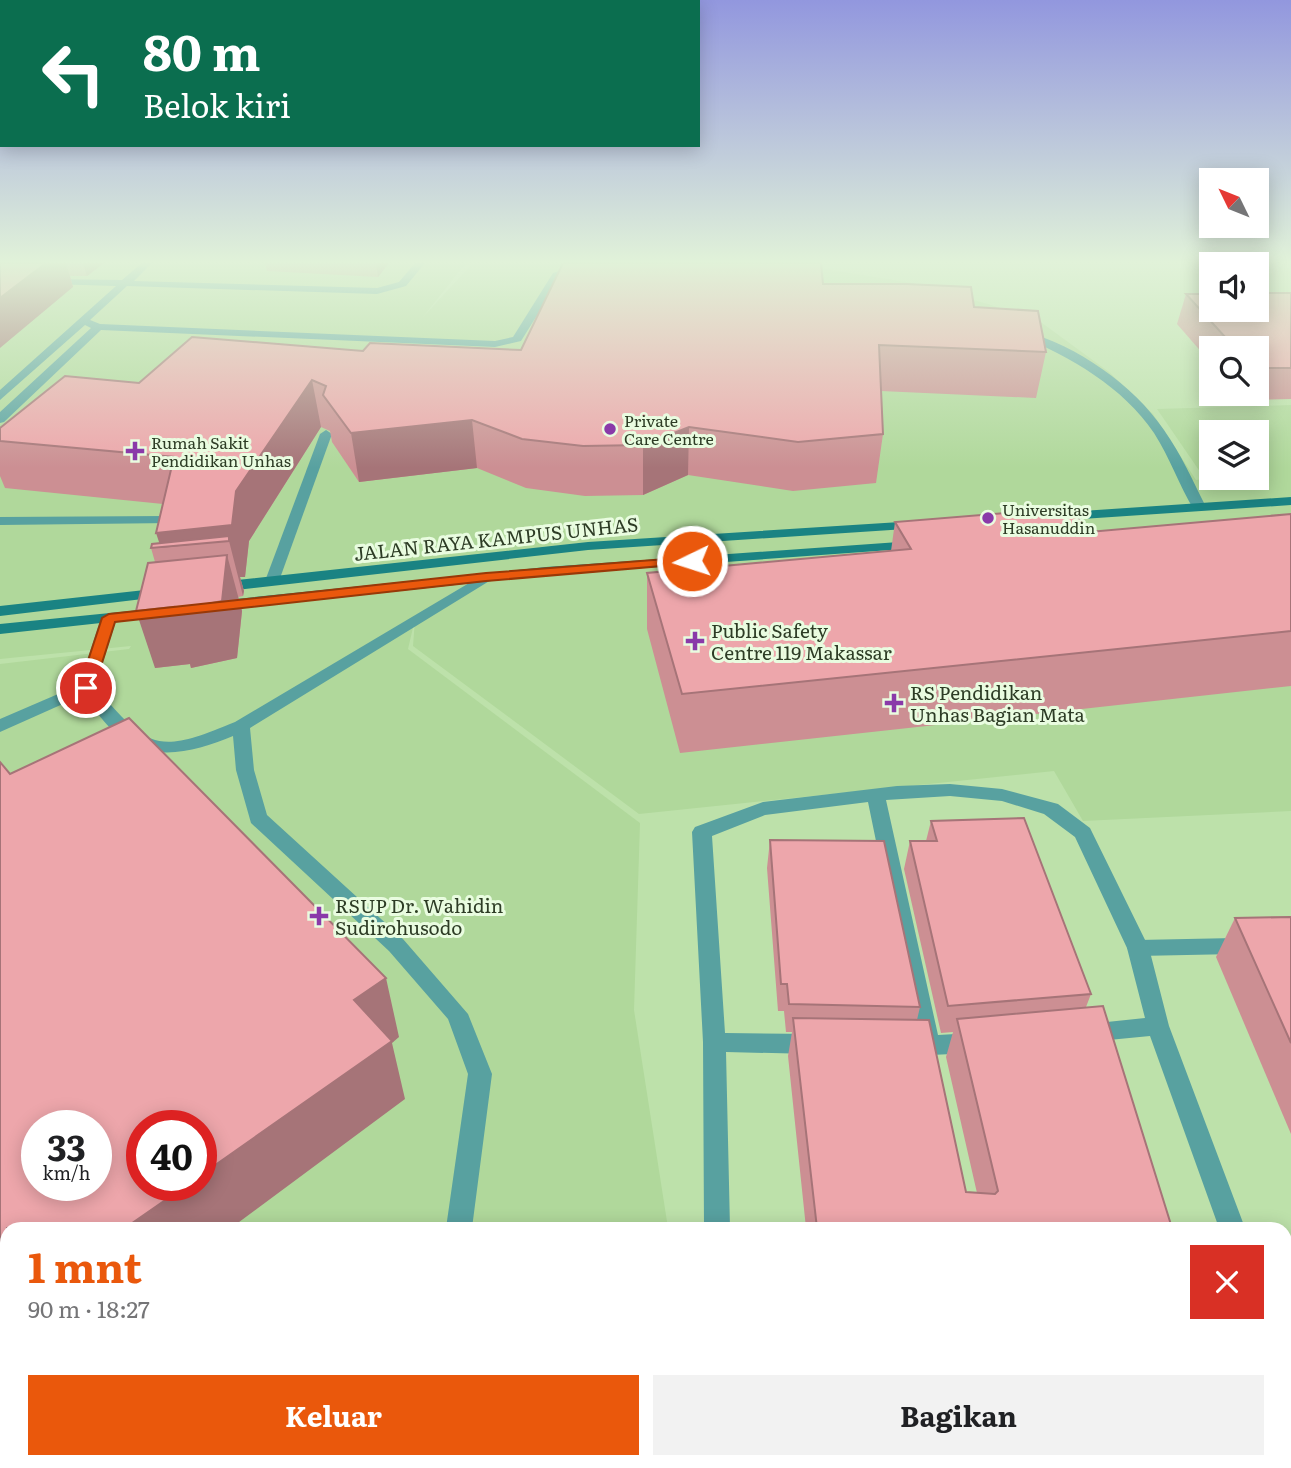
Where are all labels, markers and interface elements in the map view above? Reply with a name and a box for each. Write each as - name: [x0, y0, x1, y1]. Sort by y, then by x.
- text: 80 m: [143, 13, 261, 86]
- icon: left: [28, 28, 119, 119]
- text: Belok kiri: [143, 80, 291, 128]
- north arrow: [1199, 168, 1269, 238]
- map controls: [1199, 168, 1269, 490]
- button: sound: [1199, 252, 1269, 322]
- button: search: [1199, 336, 1269, 406]
- place label: Private Care Centre: [624, 408, 714, 450]
- button: layers: [1199, 420, 1269, 490]
- marker: Private Care Centre: [602, 421, 618, 437]
- place label: Rumah Sakit Pendidikan Unhas: [151, 430, 291, 472]
- marker: Rumah Sakit Pendidikan Unhas: [125, 441, 145, 461]
- place label: Universitas Hasanuddin: [1002, 497, 1096, 539]
- street label: JALAN RAYA KAMPUS UNHAS: [353, 509, 639, 567]
- marker: Universitas Hasanuddin: [980, 510, 996, 526]
- position arrow: [655, 524, 729, 598]
- place label: Public Safety Centre 119 Makassar: [711, 616, 892, 666]
- marker: Public Safety Centre 119 Makassar: [685, 631, 705, 651]
- pin: [56, 658, 116, 718]
- icon: arrive: [67, 669, 105, 707]
- place label: RS Pendidikan Unhas Bagian Mata: [910, 678, 1086, 728]
- marker: RS Pendidikan Unhas Bagian Mata: [884, 693, 904, 713]
- place label: RSUP Dr. Wahidin Sudirohusodo: [335, 891, 503, 941]
- marker: RSUP Dr. Wahidin Sudirohusodo: [309, 906, 329, 926]
- speed limit sign: 40: [126, 1110, 217, 1201]
- text: 33: [47, 1120, 86, 1172]
- text: km/h: [43, 1159, 90, 1186]
- text: 1 mnt: [28, 1234, 142, 1296]
- button: close: [1190, 1245, 1264, 1319]
- text: 90 m · 18:27: [28, 1291, 150, 1325]
- button: Keluar: [28, 1375, 639, 1455]
- button: Bagikan: [653, 1375, 1264, 1455]

